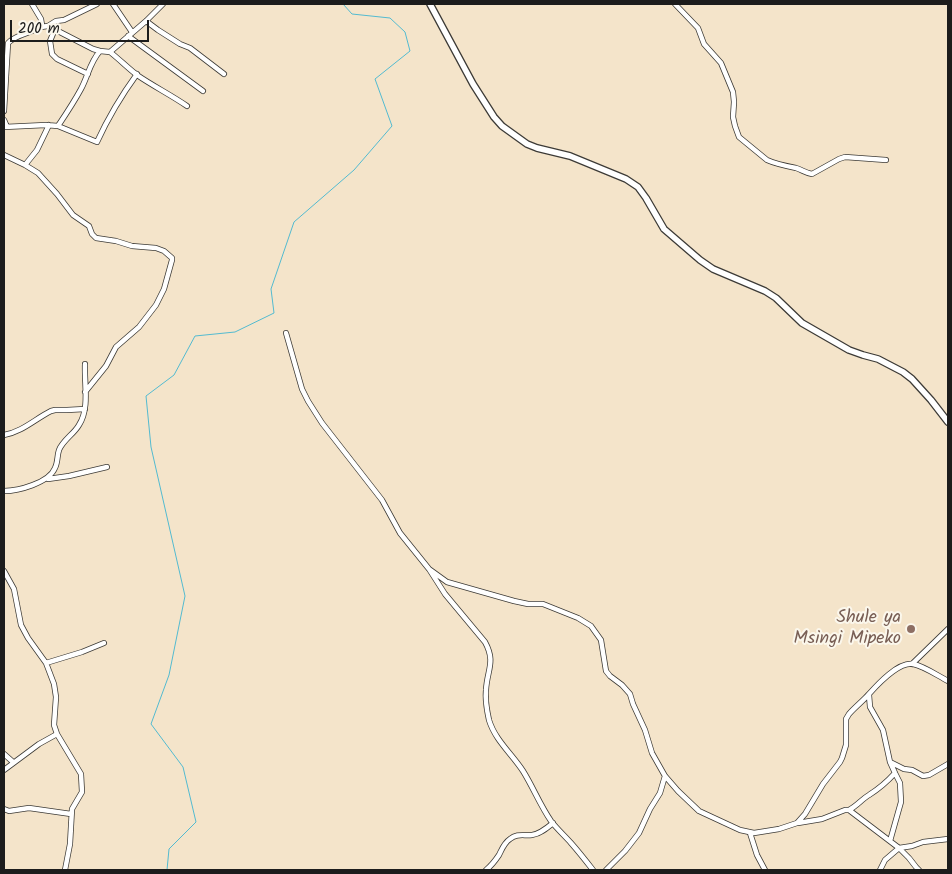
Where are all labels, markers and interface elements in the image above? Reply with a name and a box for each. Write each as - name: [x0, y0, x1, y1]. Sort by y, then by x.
- scale bar: [12, 10, 151, 42]
- text: 200 m: [18, 17, 60, 41]
- place label: Shule ya Msingi Mipeko: [793, 608, 901, 650]
- marker: Shule ya Msingi Mipeko: [905, 623, 917, 635]

